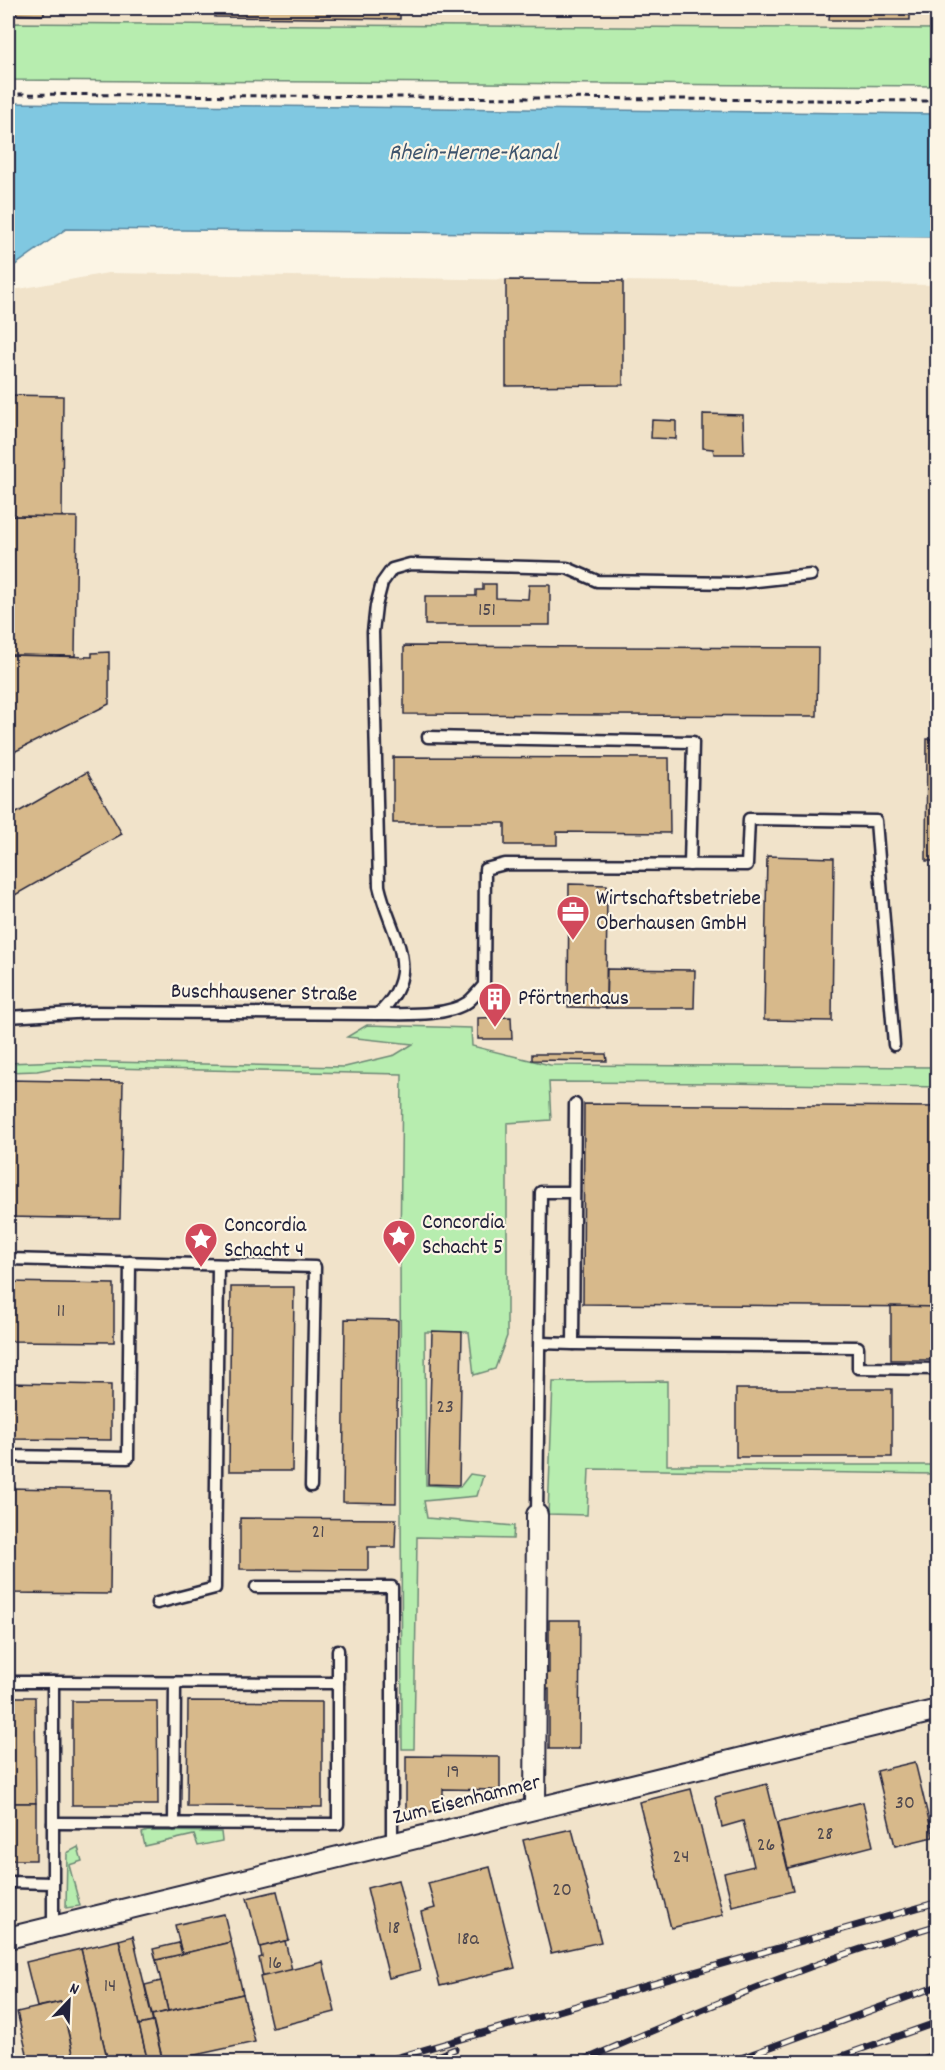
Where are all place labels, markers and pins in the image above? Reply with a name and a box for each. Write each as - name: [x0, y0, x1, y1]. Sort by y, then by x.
- place label: Wirtschaftsbetriebe Oberhausen GmbH: [596, 884, 761, 940]
- office icon: Wirtschaftsbetriebe Oberhausen GmbH: [555, 894, 591, 941]
- building icon: Pförtnerhaus: [477, 981, 513, 1028]
- place label: Pförtnerhaus: [518, 984, 629, 1015]
- place label: Concordia Schacht 5: [422, 1208, 505, 1264]
- place label: Concordia Schacht 4: [224, 1211, 307, 1267]
- place icon: Concordia Schacht 5: [381, 1218, 417, 1265]
- place icon: Concordia Schacht 4: [183, 1221, 219, 1268]

